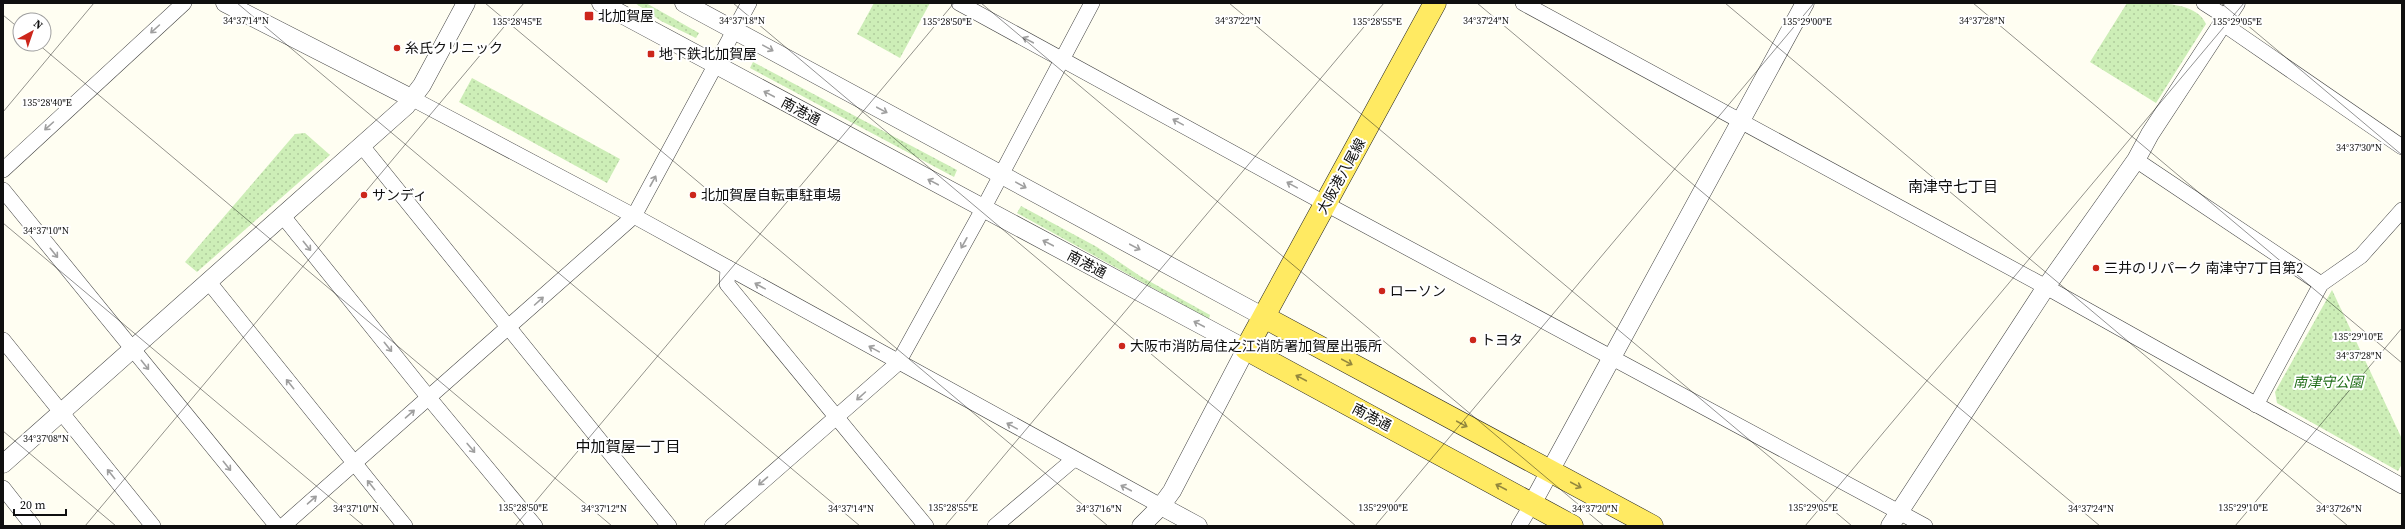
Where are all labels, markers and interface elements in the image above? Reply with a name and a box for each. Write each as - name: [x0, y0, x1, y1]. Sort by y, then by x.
- place label: 北加賀屋: [598, 6, 654, 26]
- marker: 北加賀屋: [583, 10, 595, 22]
- north arrow: [12, 12, 52, 52]
- text: 34°37'14"N: [223, 14, 269, 27]
- text: 34°37'18"N: [719, 14, 765, 27]
- text: 34°37'22"N: [1215, 14, 1261, 27]
- text: 34°37'24"N: [1463, 14, 1509, 27]
- text: 34°37'28"N: [1959, 14, 2005, 27]
- text: 135°28'45"E: [492, 15, 542, 28]
- text: 135°28'50"E: [922, 15, 972, 28]
- text: 135°28'55"E: [1352, 15, 1402, 28]
- text: 135°29'00"E: [1782, 15, 1832, 28]
- text: 135°29'05"E: [2212, 15, 2262, 28]
- text: N: [30, 16, 46, 33]
- one-way arrow: [150, 25, 161, 34]
- one-way arrow: [1022, 36, 1034, 44]
- place label: 糸氏クリニック: [405, 38, 503, 58]
- marker: 糸氏クリニック: [392, 43, 402, 53]
- place label: 地下鉄北加賀屋: [659, 44, 757, 64]
- one-way arrow: [761, 44, 773, 52]
- marker: 地下鉄北加賀屋: [646, 49, 656, 59]
- one-way arrow: [763, 89, 775, 97]
- street label: 南港通: [778, 92, 824, 130]
- text: 135°28'40"E: [22, 96, 72, 109]
- one-way arrow: [876, 107, 888, 114]
- one-way arrow: [1172, 118, 1184, 126]
- one-way arrow: [44, 121, 54, 131]
- street label: 大阪港八尾線: [1312, 134, 1370, 218]
- text: 34°37'30"N: [2336, 141, 2382, 154]
- one-way arrow: [649, 176, 657, 188]
- district label: 南津守七丁目: [1908, 176, 1998, 197]
- one-way arrow: [927, 178, 939, 185]
- one-way arrow: [1286, 180, 1298, 188]
- one-way arrow: [1015, 182, 1027, 189]
- place label: サンディ: [372, 185, 427, 205]
- place label: 北加賀屋自転車駐車場: [701, 185, 841, 205]
- marker: サンディ: [359, 190, 369, 200]
- marker: 北加賀屋自転車駐車場: [688, 190, 698, 200]
- text: 34°37'10"N: [23, 224, 69, 237]
- one-way arrow: [960, 237, 967, 249]
- one-way arrow: [1042, 239, 1054, 246]
- one-way arrow: [302, 240, 311, 251]
- one-way arrow: [1129, 244, 1141, 251]
- street label: 南港通: [1064, 245, 1110, 283]
- one-way arrow: [50, 248, 59, 259]
- place label: 三井のリパーク 南津守7丁目第2: [2104, 258, 2303, 278]
- marker: 三井のリパーク 南津守7丁目第2: [2091, 263, 2101, 273]
- place label: ローソン: [1390, 281, 1446, 301]
- one-way arrow: [754, 282, 766, 289]
- marker: ローソン: [1377, 286, 1387, 296]
- one-way arrow: [533, 297, 543, 306]
- one-way arrow: [1194, 320, 1206, 327]
- place label: トヨタ: [1481, 330, 1523, 350]
- text: 135°29'10"E: [2333, 330, 2383, 343]
- marker: トヨタ: [1468, 335, 1478, 345]
- place label: 大阪市消防局住之江消防署加賀屋出張所: [1130, 336, 1382, 356]
- marker: 大阪市消防局住之江消防署加賀屋出張所: [1117, 341, 1127, 351]
- one-way arrow: [384, 342, 393, 353]
- one-way arrow: [868, 345, 880, 353]
- text: 34°37'28"N: [2336, 349, 2382, 362]
- one-way arrow: [141, 359, 149, 370]
- one-way arrow: [1341, 359, 1353, 366]
- park label: 南津守公園: [2293, 372, 2365, 392]
- one-way arrow: [1295, 374, 1307, 382]
- one-way arrow: [285, 378, 294, 389]
- one-way arrow: [856, 391, 866, 400]
- street label: 南港通: [1349, 398, 1395, 436]
- one-way arrow: [405, 410, 415, 419]
- one-way arrow: [1456, 420, 1468, 428]
- one-way arrow: [1006, 421, 1018, 429]
- text: 34°37'08"N: [23, 432, 69, 445]
- district label: 中加賀屋一丁目: [575, 436, 681, 457]
- one-way arrow: [466, 443, 475, 453]
- one-way arrow: [223, 460, 232, 471]
- one-way arrow: [106, 468, 115, 479]
- one-way arrow: [758, 477, 769, 486]
- one-way arrow: [367, 479, 376, 490]
- one-way arrow: [1570, 482, 1582, 490]
- one-way arrow: [1121, 483, 1133, 491]
- one-way arrow: [1495, 483, 1507, 491]
- scale bar: [14, 491, 66, 517]
- one-way arrow: [307, 496, 318, 505]
- text: 20 m: [20, 497, 46, 513]
- text: 135°28'50"E: [498, 501, 548, 514]
- text: 135°28'55"E: [928, 501, 978, 514]
- text: 135°29'00"E: [1358, 501, 1408, 514]
- text: 135°29'05"E: [1788, 501, 1838, 514]
- text: 135°29'10"E: [2218, 501, 2268, 514]
- text: 34°37'10"N: [333, 502, 379, 515]
- text: 34°37'12"N: [581, 502, 627, 515]
- text: 34°37'14"N: [828, 502, 874, 515]
- text: 34°37'16"N: [1076, 502, 1122, 515]
- text: 34°37'20"N: [1572, 502, 1618, 515]
- text: 34°37'24"N: [2068, 502, 2114, 515]
- text: 34°37'26"N: [2316, 502, 2362, 515]

